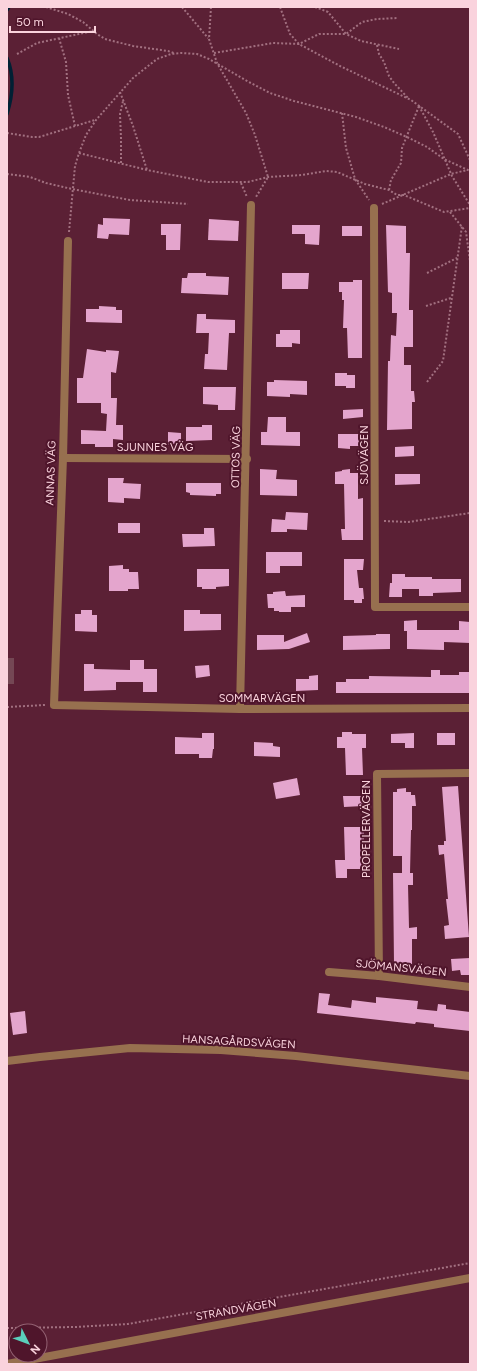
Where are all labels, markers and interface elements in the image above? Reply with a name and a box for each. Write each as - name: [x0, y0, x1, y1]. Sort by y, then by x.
- scale bar: [10, 8, 95, 34]
- text: 50 m: [16, 15, 44, 29]
- street label: SJÖVÄGEN: [357, 425, 371, 485]
- street label: OTTOS VÄG: [229, 426, 243, 488]
- street label: ANNAS VÄG: [43, 440, 59, 506]
- street label: SJUNNES VÄG: [117, 441, 193, 454]
- street label: SOMMARVÄGEN: [219, 692, 305, 705]
- street label: PROPELLERVÄGEN: [360, 780, 373, 878]
- street label: SJÖMANSVÄGEN: [355, 956, 447, 979]
- street label: HANSAGÅRDSVÄGEN: [182, 1032, 296, 1051]
- street label: STRANDVÄGEN: [195, 1297, 277, 1323]
- north arrow: [8, 1323, 48, 1363]
- text: N: [27, 1342, 43, 1357]

